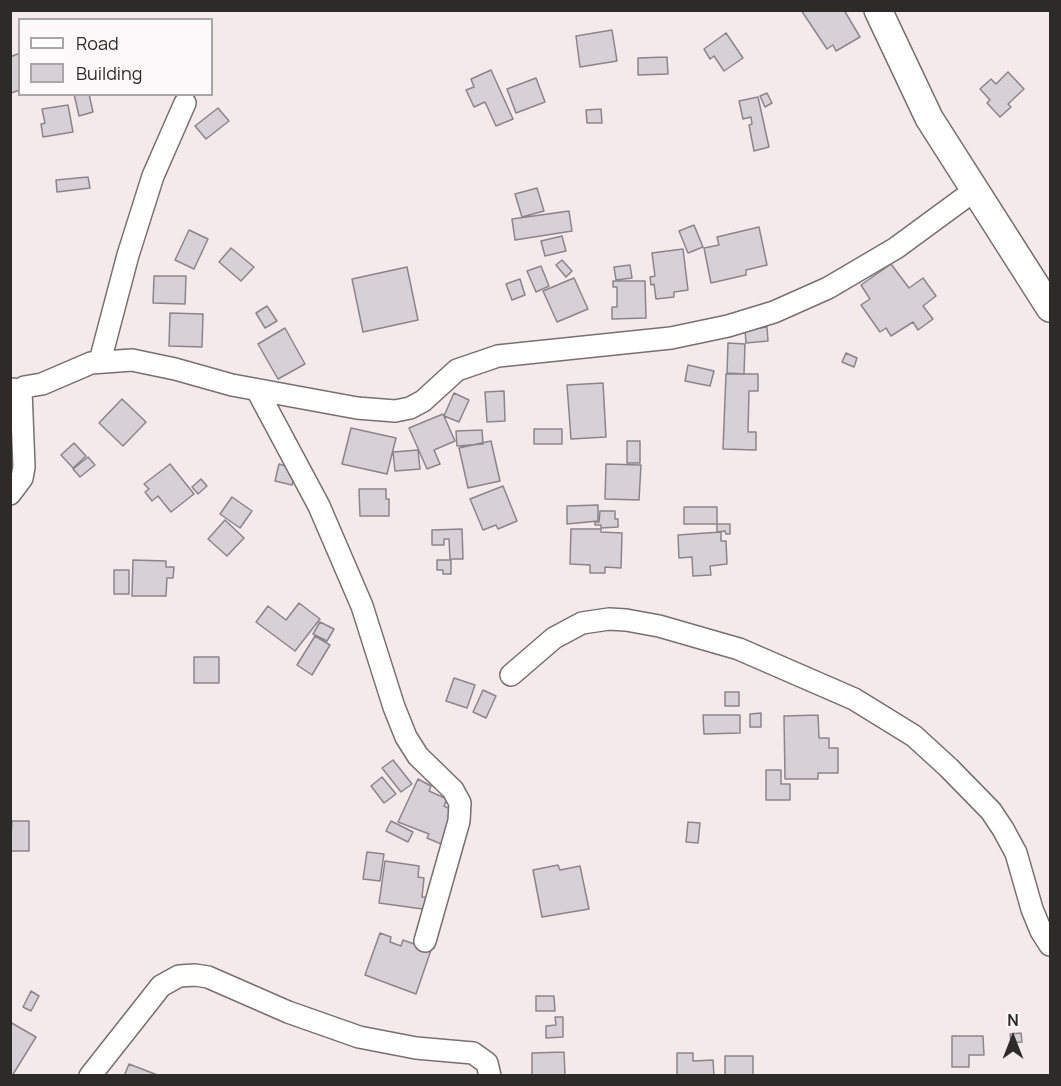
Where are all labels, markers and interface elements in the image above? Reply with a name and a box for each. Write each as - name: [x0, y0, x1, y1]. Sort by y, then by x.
- legend: [18, 18, 213, 96]
- text: Road: [76, 31, 119, 55]
- text: Building: [76, 61, 142, 85]
- north arrow: [983, 1008, 1043, 1068]
- text: N: [1007, 1009, 1019, 1031]

